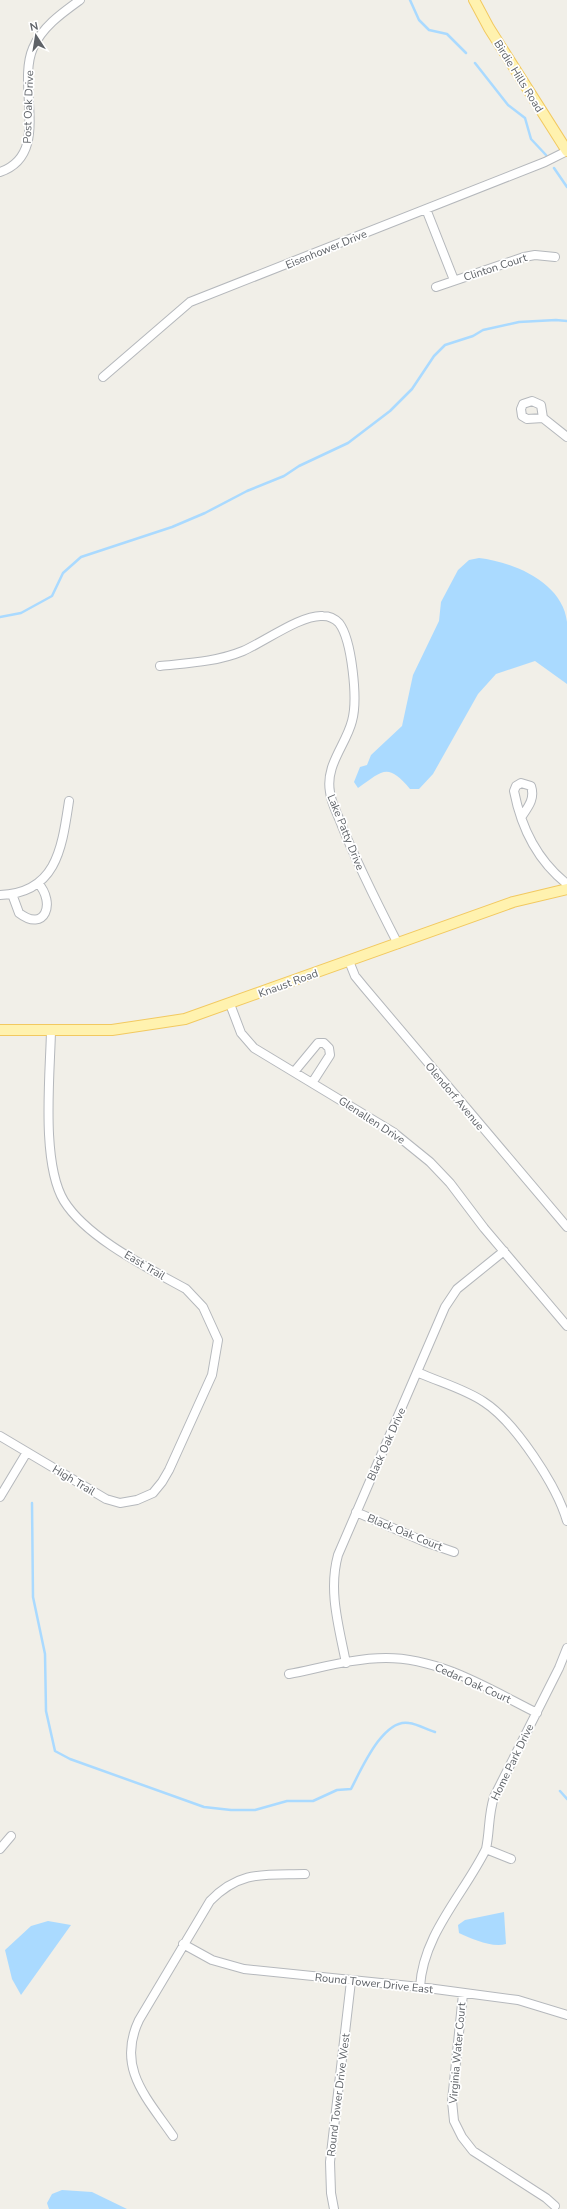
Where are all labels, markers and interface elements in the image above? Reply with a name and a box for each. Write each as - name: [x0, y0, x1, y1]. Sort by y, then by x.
- north arrow: [16, 16, 56, 56]
- text: N: [28, 19, 40, 35]
- street label: Birdie Hills Road: [490, 37, 547, 115]
- street label: Post Oak Drive: [20, 70, 37, 144]
- street label: Eisenhower Drive: [283, 226, 369, 273]
- street label: Clinton Court: [462, 250, 529, 285]
- street label: Lake Patty Drive: [323, 792, 368, 872]
- street label: Knaust Road: [256, 966, 320, 1001]
- street label: Olendorf Avenue: [422, 1059, 488, 1134]
- street label: Glenallen Drive: [336, 1093, 408, 1148]
- street label: East Trail: [121, 1247, 169, 1284]
- street label: Black Oak Drive: [364, 1405, 409, 1483]
- street label: High Trail: [49, 1462, 99, 1500]
- street label: Black Oak Court: [365, 1511, 445, 1554]
- street label: Cedar Oak Court: [432, 1660, 513, 1707]
- street label: Home Park Drive: [487, 1721, 538, 1803]
- street label: Round Tower Drive East: [314, 1970, 434, 1997]
- street label: Virginia Water Court: [446, 2002, 469, 2105]
- street label: Round Tower Drive West: [324, 2032, 354, 2157]

